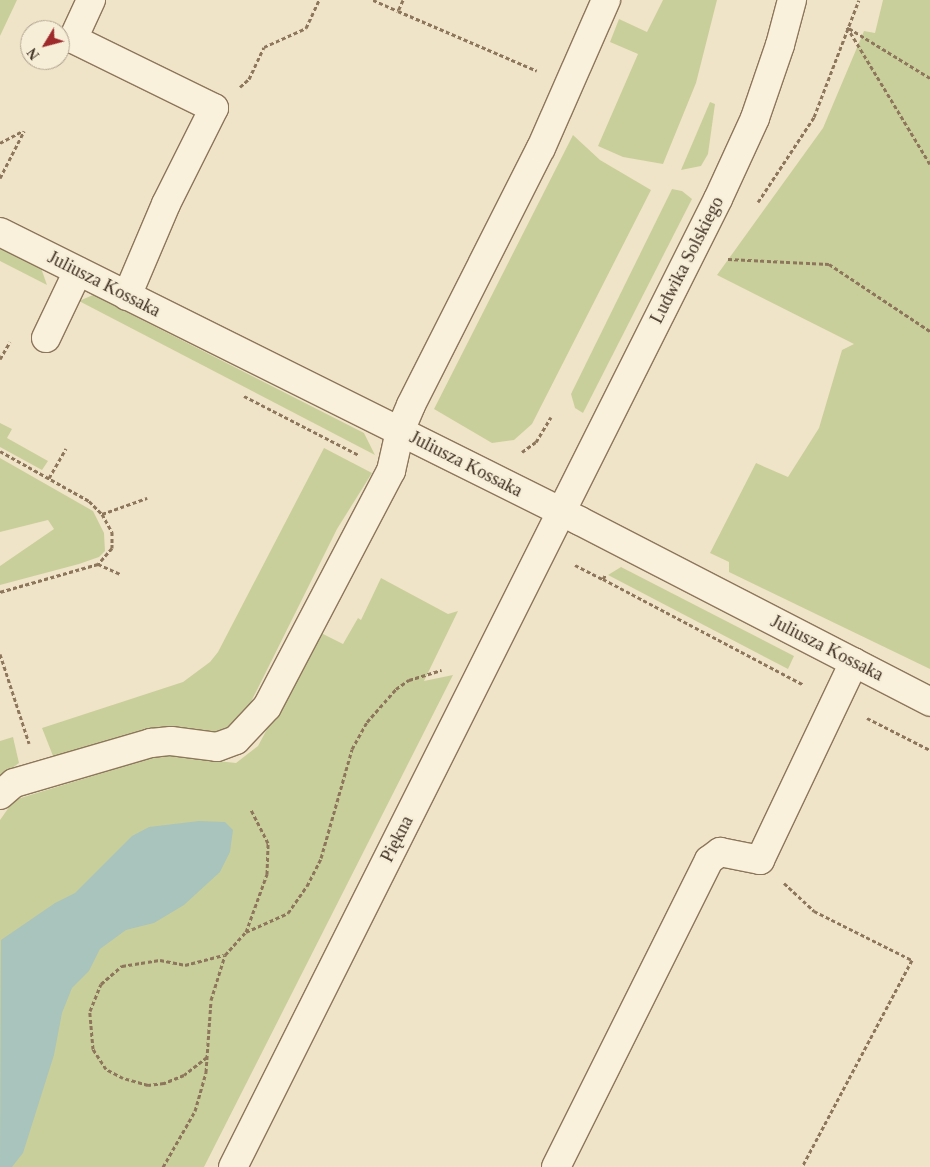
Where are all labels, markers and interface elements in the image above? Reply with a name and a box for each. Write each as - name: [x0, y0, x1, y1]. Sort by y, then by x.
- north arrow: [20, 20, 70, 70]
- text: N: [24, 45, 42, 62]
- street label: Ludwika Solskiego: [646, 193, 728, 327]
- street label: Juliusza Kossaka: [44, 246, 164, 322]
- street label: Juliusza Kossaka: [406, 426, 526, 502]
- street label: Juliusza Kossaka: [767, 610, 887, 686]
- street label: Piękna: [376, 812, 418, 866]

